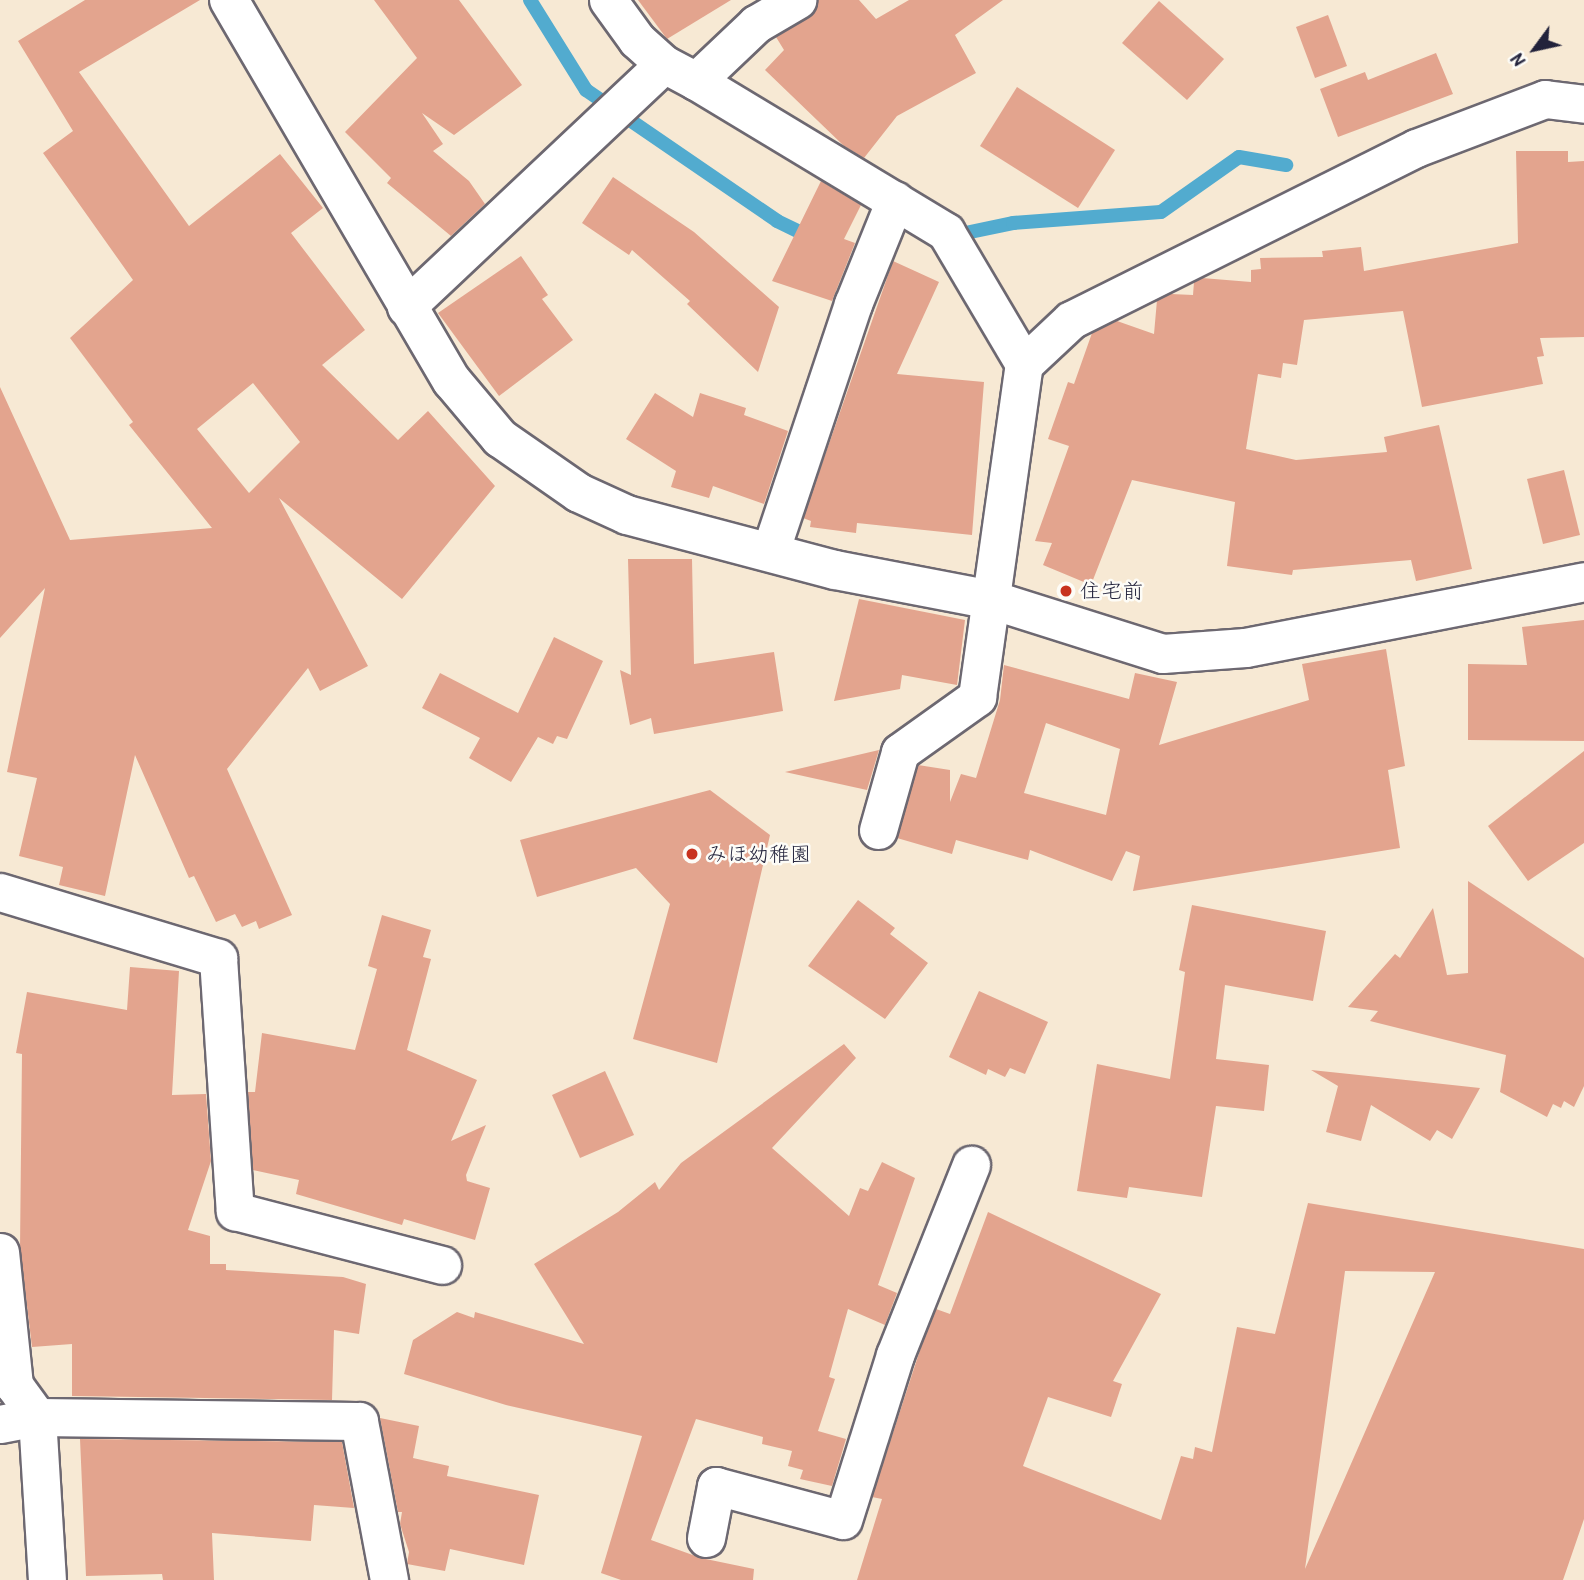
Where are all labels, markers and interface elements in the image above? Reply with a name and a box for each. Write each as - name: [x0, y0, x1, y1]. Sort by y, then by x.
- north arrow: [1500, 14, 1570, 84]
- text: N: [1504, 49, 1531, 72]
- place label: 住宅前: [1080, 578, 1143, 604]
- marker: 住宅前: [1058, 583, 1074, 599]
- place label: みほ幼稚園: [706, 841, 811, 867]
- marker: みほ幼稚園: [684, 846, 700, 862]

